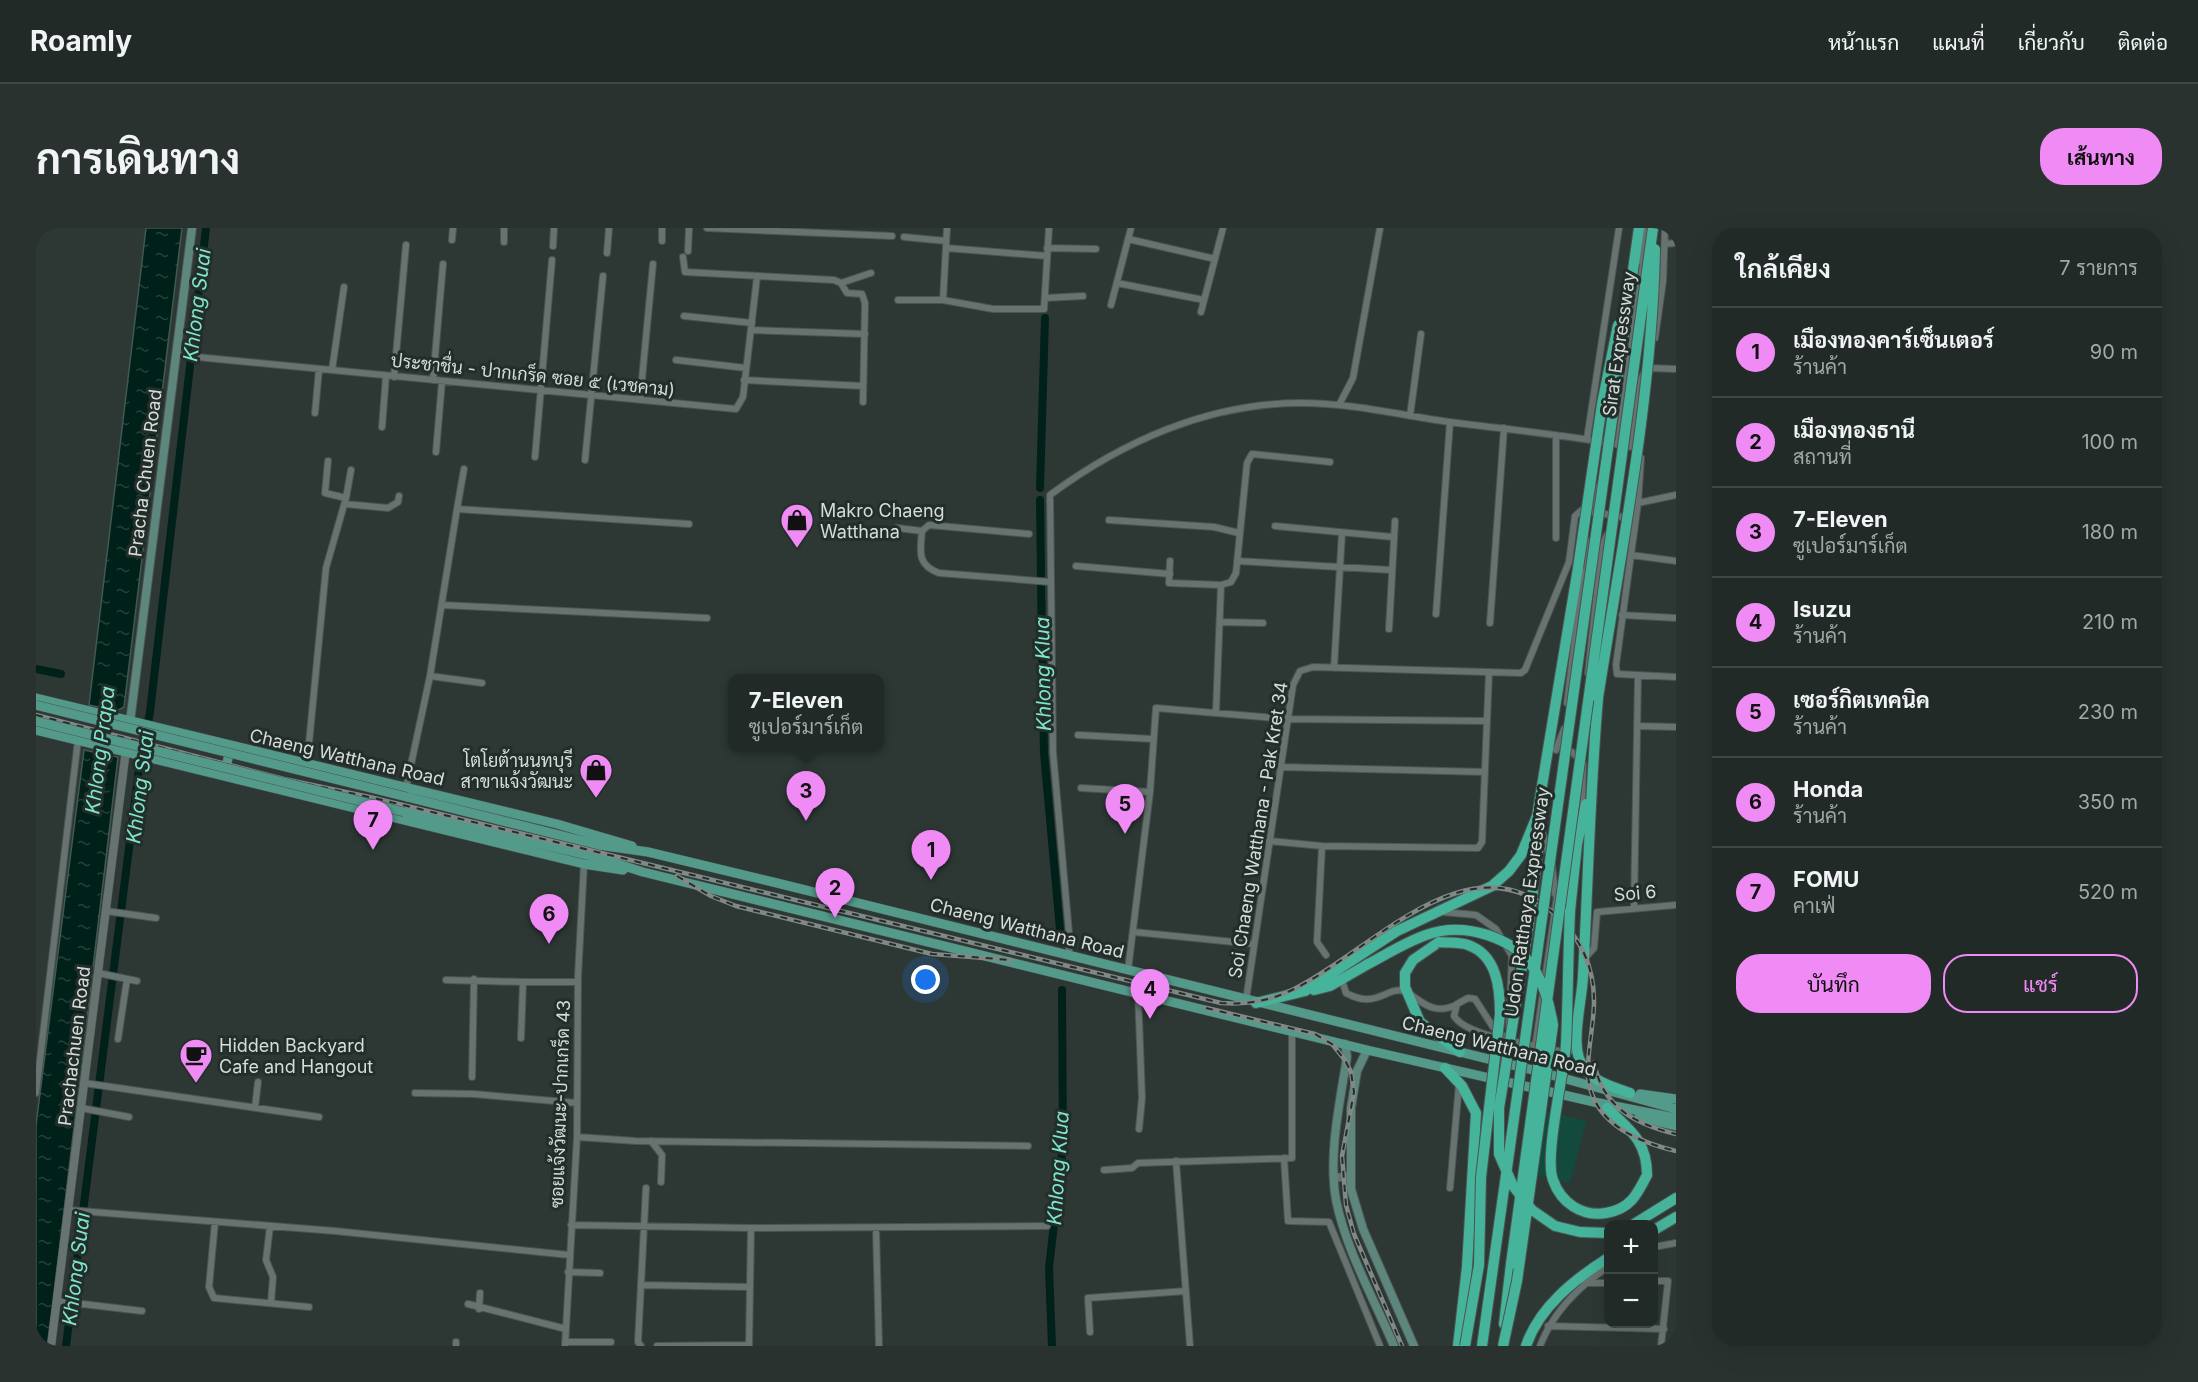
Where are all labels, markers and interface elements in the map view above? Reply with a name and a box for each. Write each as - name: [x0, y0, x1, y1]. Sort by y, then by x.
- text: Roamly: [30, 24, 132, 58]
- text: หน้าแรก: [1828, 30, 1899, 55]
- text: แผนที่: [1932, 30, 1985, 55]
- text: เกี่ยวกับ: [2018, 30, 2085, 55]
- text: ติดต่อ: [2118, 30, 2168, 55]
- button: เส้นทาง: [2040, 128, 2162, 185]
- text: การเดินทาง: [36, 133, 240, 184]
- water label: Khlong Suai: [178, 246, 216, 363]
- text: ใกล้เคียง: [1736, 253, 1831, 284]
- text: 7 รายการ: [2059, 256, 2138, 280]
- street label: Sirat Expressway: [1598, 270, 1640, 418]
- text: เมืองทองคาร์เซ็นเตอร์: [1793, 327, 1994, 353]
- text: 1: [1751, 340, 1760, 364]
- text: 90 m: [2090, 340, 2138, 364]
- street label: ประชาชื่น - ปากเกร็ด ซอย ๕ (เวชคาม): [390, 345, 677, 400]
- text: ร้านค้า: [1793, 355, 1847, 379]
- street label: Pracha Chuen Road: [124, 388, 166, 558]
- text: เมืองทองธานี: [1793, 417, 1915, 443]
- text: 2: [1749, 430, 1762, 454]
- text: 100 m: [2081, 430, 2138, 454]
- text: สถานที่: [1793, 445, 1852, 469]
- place label: Makro Chaeng Watthana: [820, 500, 945, 542]
- shop icon: Makro Chaeng Watthana: [779, 502, 815, 549]
- text: 7-Eleven: [1793, 506, 1888, 532]
- text: 3: [1749, 520, 1762, 544]
- text: 180 m: [2082, 520, 2138, 544]
- text: ซูเปอร์มาร์เก็ต: [1793, 534, 1908, 558]
- text: Isuzu: [1793, 596, 1852, 622]
- text: 4: [1749, 610, 1762, 634]
- text: 210 m: [2082, 610, 2138, 634]
- water label: Khlong Klua: [1030, 617, 1056, 731]
- text: ร้านค้า: [1793, 624, 1847, 648]
- popup: [728, 674, 884, 752]
- street label: Soi Chaeng Watthana - Pak Kret 34: [1224, 680, 1292, 980]
- water label: Khlong Prapa: [80, 685, 120, 815]
- text: 7-Eleven: [749, 687, 843, 713]
- text: เซอร์กิตเทคนิค: [1793, 687, 1930, 713]
- text: 5: [1749, 700, 1762, 724]
- text: 230 m: [2078, 700, 2138, 724]
- text: ซูเปอร์มาร์เก็ต: [749, 715, 863, 739]
- text: ร้านค้า: [1793, 715, 1847, 739]
- street label: Chaeng Watthana Road: [248, 724, 446, 790]
- water label: Khlong Suai: [121, 728, 159, 845]
- place label: โตโยต้านนทบุรี สาขาแจ้งวัฒนะ: [461, 748, 573, 792]
- shop icon: โตโยต้านนทบุรี สาขาแจ้งวัฒนะ: [578, 752, 614, 799]
- pin: 3: [786, 772, 826, 821]
- text: Honda: [1793, 776, 1863, 802]
- pin: 5: [1106, 784, 1144, 834]
- street label: Udon Ratthaya Expressway: [1500, 786, 1554, 1018]
- text: 6: [1749, 790, 1762, 814]
- text: 350 m: [2078, 790, 2138, 814]
- pin: 7: [354, 800, 392, 850]
- text: ร้านค้า: [1793, 804, 1847, 828]
- pin: 1: [912, 830, 950, 880]
- text: FOMU: [1793, 866, 1859, 892]
- pin: 2: [816, 868, 854, 918]
- text: 7: [1750, 880, 1761, 904]
- text: 520 m: [2078, 880, 2138, 904]
- street label: Soi 6: [1613, 881, 1657, 905]
- pin: 6: [530, 894, 568, 944]
- street label: Chaeng Watthana Road: [928, 894, 1126, 962]
- text: คาเฟ่: [1793, 894, 1835, 918]
- button: บันทึก: [1736, 954, 1931, 1013]
- button: แชร์: [1943, 954, 2138, 1013]
- street label: Prachachuen Road: [54, 965, 94, 1127]
- your location: [911, 965, 940, 994]
- pin: 4: [1130, 970, 1170, 1019]
- street label: ซอยแจ้งวัฒนะ-ปากเกร็ด 43: [543, 1000, 574, 1208]
- street label: Chaeng Watthana Road: [1400, 1012, 1598, 1080]
- place label: Hidden Backyard Cafe and Hangout: [219, 1035, 373, 1077]
- cafe icon: Hidden Backyard Cafe and Hangout: [178, 1037, 214, 1084]
- water label: Khlong Klua: [1042, 1110, 1074, 1226]
- water label: Khlong Suai: [57, 1210, 95, 1327]
- map controls: [1604, 1220, 1658, 1328]
- button: +: [1604, 1220, 1658, 1274]
- button: −: [1604, 1274, 1658, 1328]

